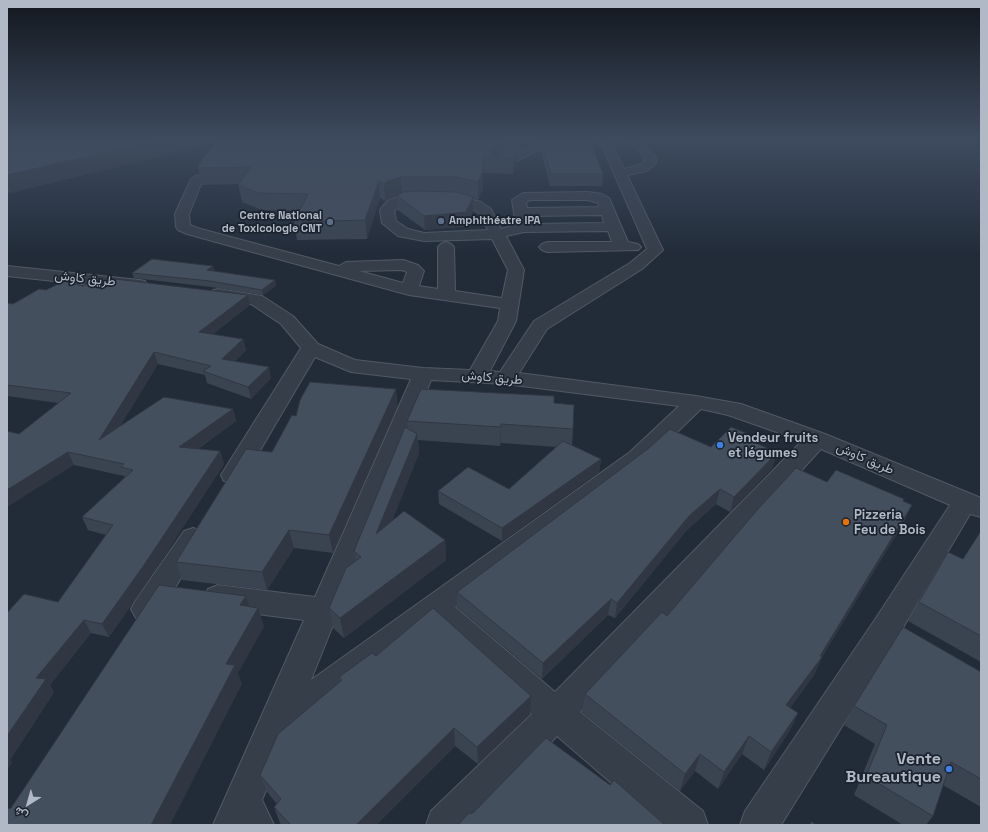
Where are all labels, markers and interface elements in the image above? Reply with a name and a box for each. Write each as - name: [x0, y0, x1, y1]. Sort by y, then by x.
- place label: Centre National de Toxicologie CNT: [222, 209, 322, 235]
- place label: Amphithéatre IPA: [449, 214, 540, 228]
- marker: Amphithéatre IPA: [436, 216, 446, 226]
- marker: Centre National de Toxicologie CNT: [325, 217, 335, 227]
- street label: طريق كاوش: [54, 268, 116, 290]
- street label: طريق كاوش: [461, 368, 523, 388]
- place label: Vendeur fruits et légumes: [728, 430, 818, 461]
- marker: Vendeur fruits et légumes: [715, 440, 725, 450]
- street label: طريق كاوش: [834, 440, 896, 478]
- place label: Pizzeria Feu de Bois: [854, 507, 926, 538]
- marker: Pizzeria Feu de Bois: [841, 517, 851, 527]
- place label: Vente Bureautique: [846, 750, 941, 788]
- marker: Vente Bureautique: [944, 764, 954, 774]
- north arrow: [8, 784, 48, 824]
- text: ش: [11, 804, 30, 823]

